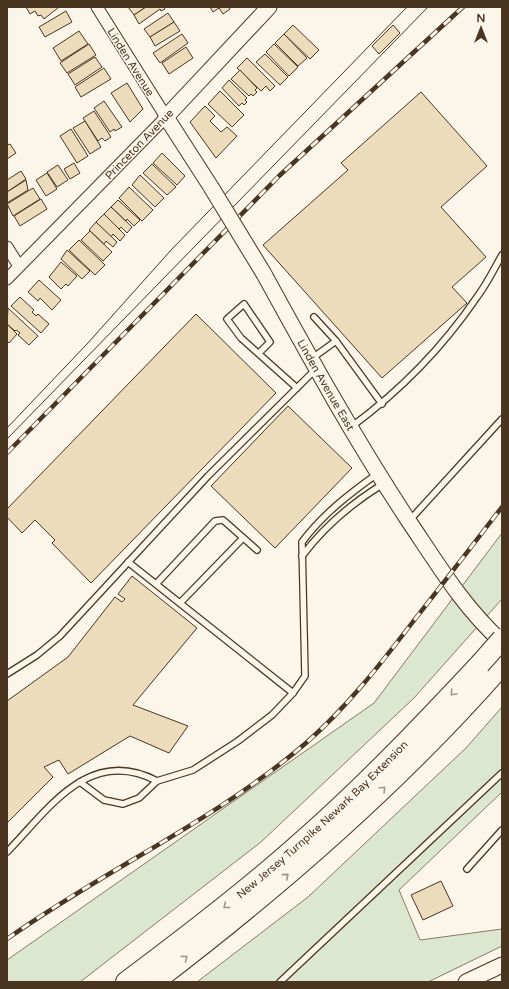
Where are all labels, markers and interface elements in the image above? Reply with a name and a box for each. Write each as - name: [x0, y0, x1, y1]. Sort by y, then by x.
- north arrow: [461, 8, 501, 48]
- text: N: [477, 12, 485, 25]
- street label: Linden Avenue: [104, 26, 157, 99]
- street label: Princeton Avenue: [102, 106, 176, 182]
- street label: Linden Avenue East: [294, 337, 357, 433]
- one-way arrow: [451, 688, 458, 695]
- street label: New Jersey Turnpike Newark Bay Extension: [234, 738, 411, 901]
- one-way arrow: [378, 786, 386, 794]
- one-way arrow: [282, 874, 289, 881]
- one-way arrow: [224, 901, 231, 908]
- one-way arrow: [181, 956, 188, 963]

